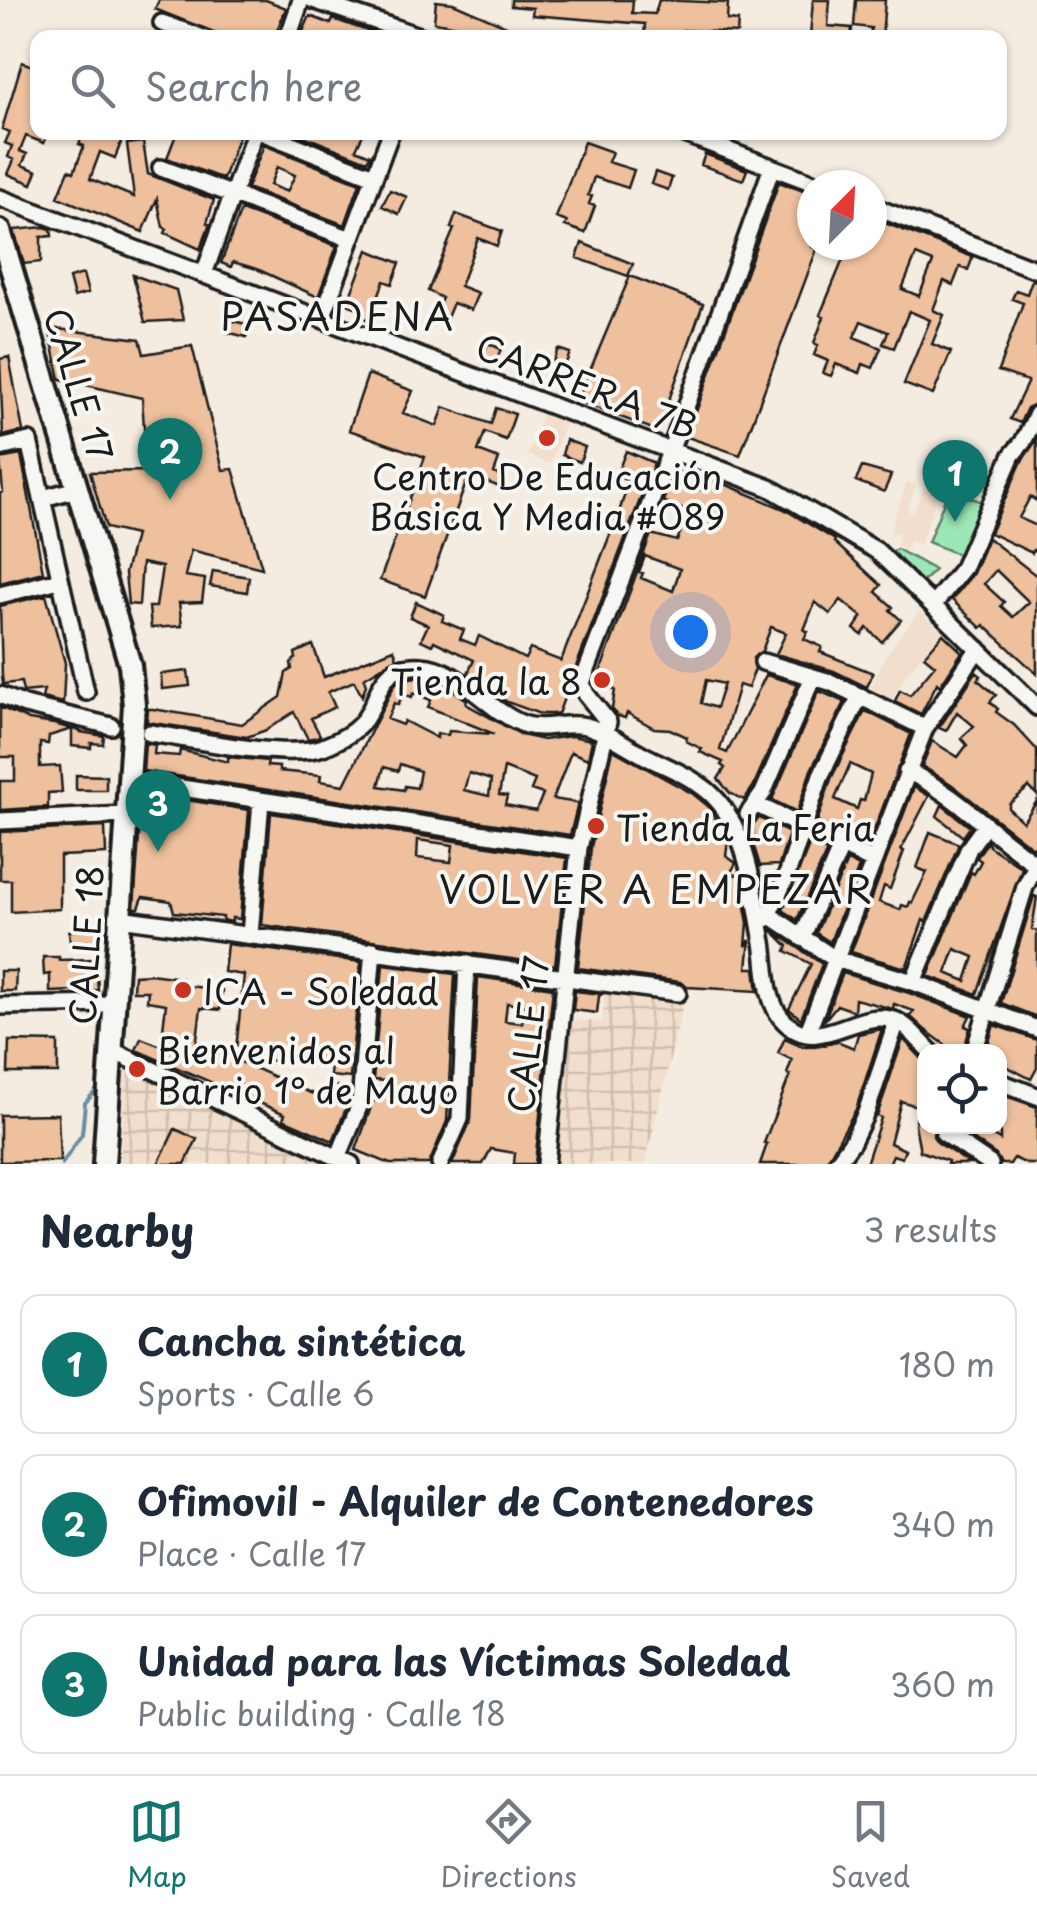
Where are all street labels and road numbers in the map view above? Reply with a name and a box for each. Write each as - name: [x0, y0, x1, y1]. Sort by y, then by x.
- street label: CALLE 17: [32, 301, 128, 467]
- street label: CARRERA 7B: [469, 318, 705, 452]
- street label: CALLE 18: [54, 864, 116, 1026]
- street label: CALLE 17: [492, 953, 562, 1115]

